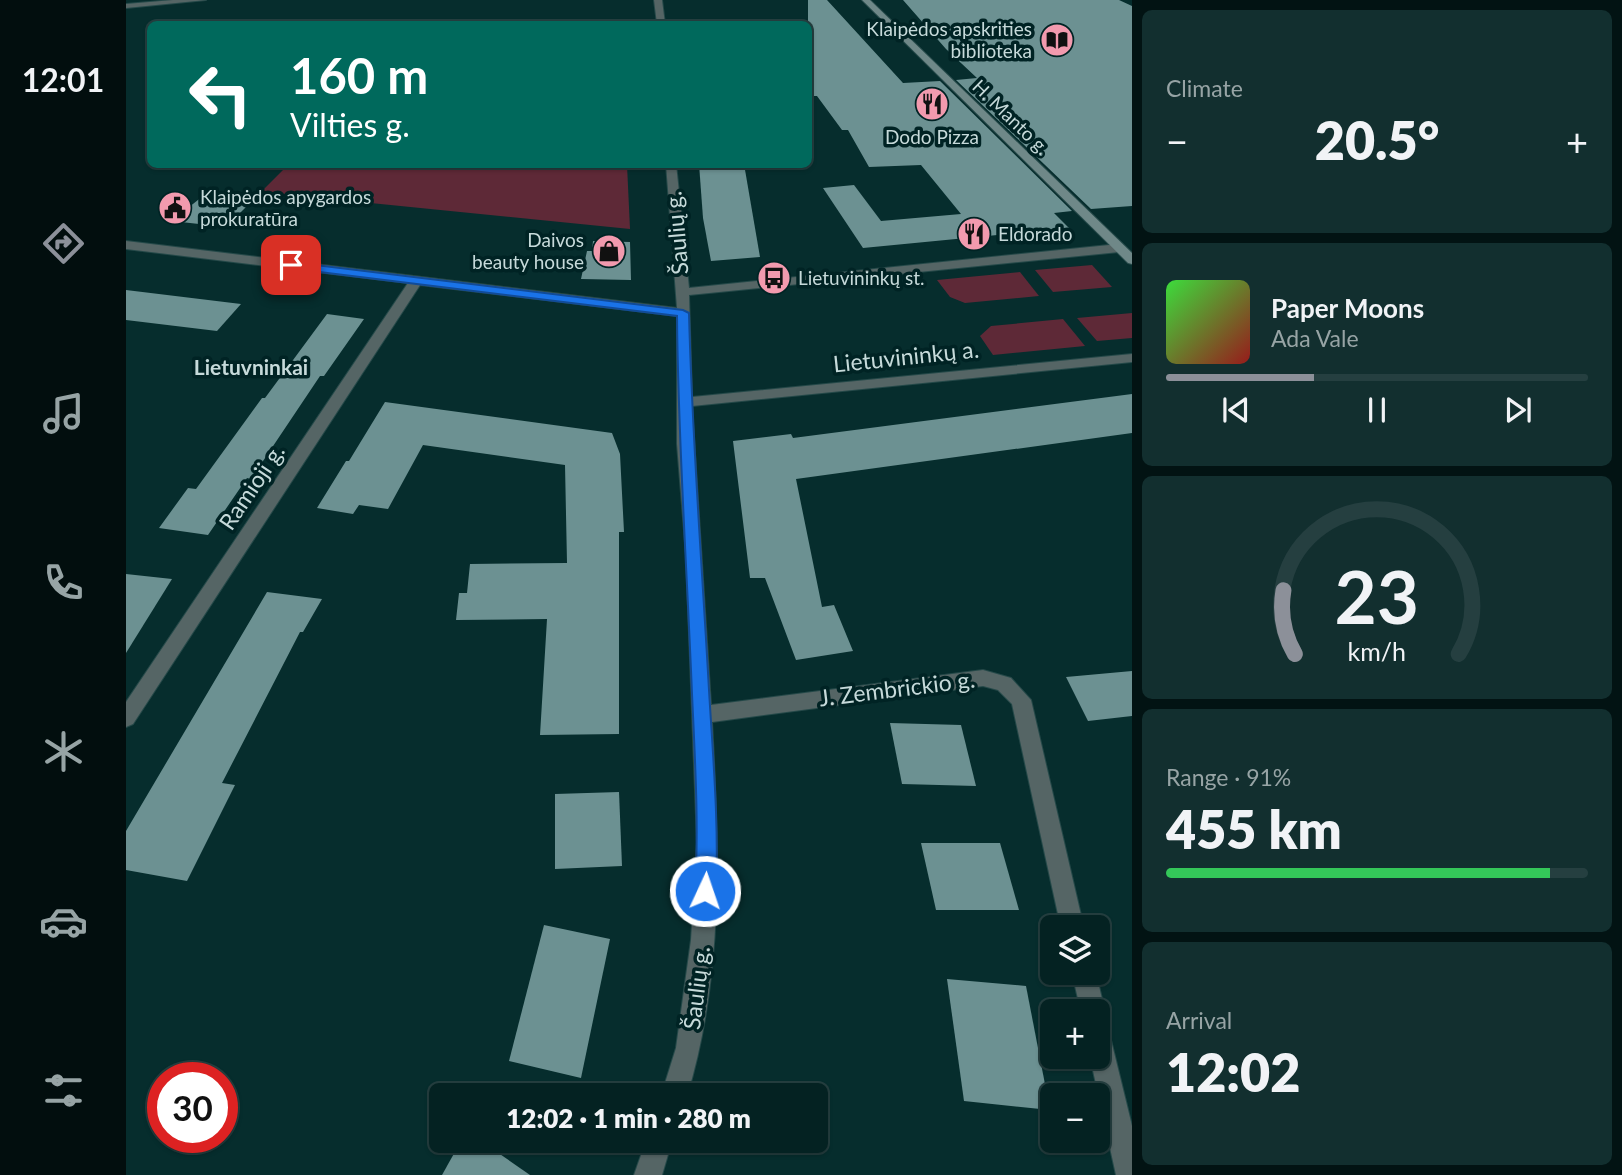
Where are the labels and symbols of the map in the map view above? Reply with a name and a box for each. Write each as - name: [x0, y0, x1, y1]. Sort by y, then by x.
- place label: Klaipėdos apskrities biblioteka: [866, 17, 1032, 62]
- library icon: Klaipėdos apskrities biblioteka: [1038, 21, 1076, 59]
- street label: H. Manto g.: [968, 74, 1055, 159]
- restaurant icon: Dodo Pizza: [913, 85, 951, 123]
- place label: Dodo Pizza: [885, 125, 979, 148]
- place label: Klaipėdos apygardos prokuratūra: [200, 185, 371, 230]
- public building icon: Klaipėdos apygardos prokuratūra: [156, 189, 194, 227]
- street label: Šaulių g.: [658, 190, 694, 276]
- restaurant icon: Eldorado: [955, 215, 993, 253]
- place label: Eldorado: [998, 222, 1072, 245]
- place label: Daivos beauty house: [472, 228, 584, 273]
- shop icon: Daivos beauty house: [590, 232, 628, 270]
- pin: [261, 235, 321, 295]
- bus stop icon: Lietuvininkų st.: [755, 259, 793, 297]
- place label: Lietuvininkų st.: [798, 266, 924, 289]
- street label: Lietuvininkų a.: [832, 334, 980, 378]
- district label: Lietuvninkai: [194, 354, 308, 379]
- street label: Ramioji g.: [212, 438, 290, 535]
- street label: J. Zembrickio g.: [818, 665, 976, 711]
- position arrow: [668, 854, 742, 928]
- street label: Šaulių g.: [677, 945, 715, 1031]
- speed limit sign: 30: [147, 1062, 238, 1153]

